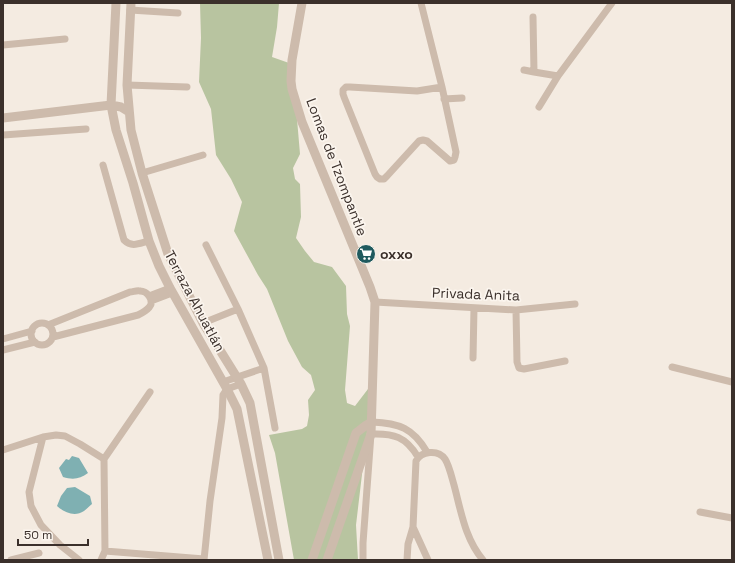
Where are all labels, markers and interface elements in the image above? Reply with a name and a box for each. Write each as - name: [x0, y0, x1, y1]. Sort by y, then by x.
- street label: Lomas de Tzompantle: [302, 95, 372, 239]
- supermarket icon: oxxo: [355, 243, 377, 265]
- place label: oxxo: [380, 245, 413, 263]
- street label: Terraza Ahuatlán: [161, 247, 229, 355]
- street label: Privada Anita: [432, 283, 520, 305]
- scale bar: [18, 521, 88, 547]
- text: 50 m: [24, 527, 52, 543]

